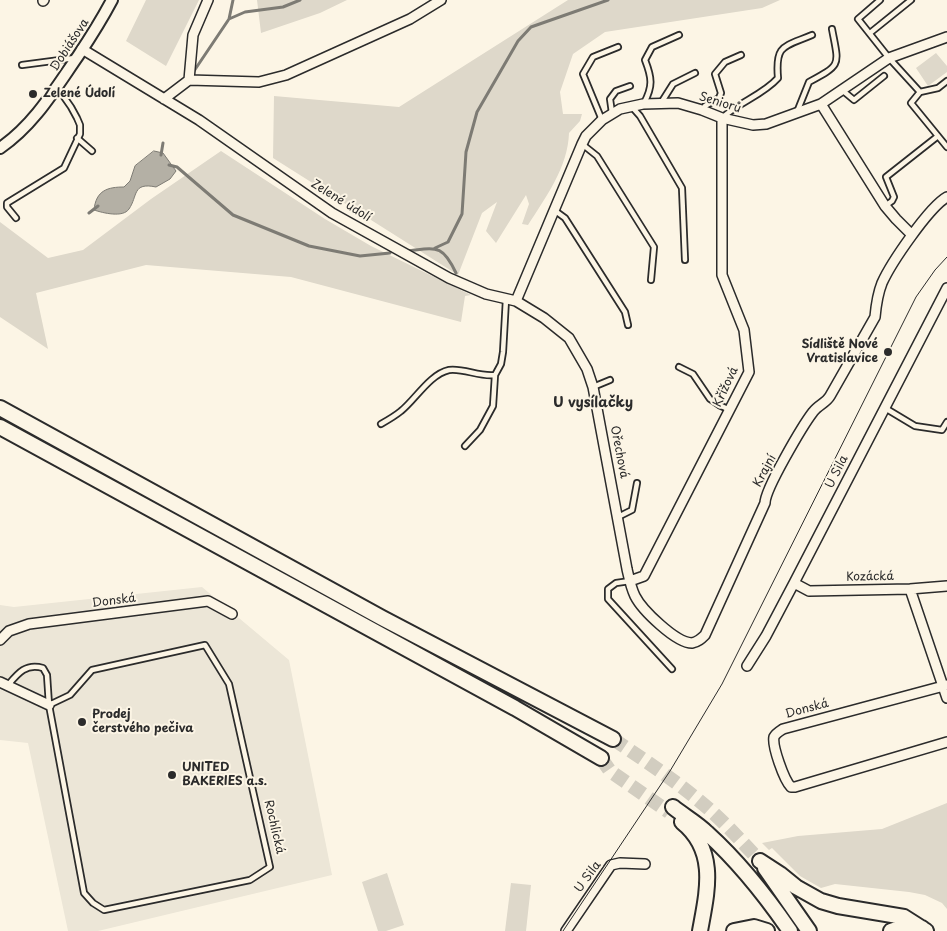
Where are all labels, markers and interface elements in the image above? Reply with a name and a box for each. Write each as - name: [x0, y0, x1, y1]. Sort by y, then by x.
- street label: Dobiášova: [48, 16, 92, 74]
- place label: Zelené Údolí: [43, 87, 115, 101]
- marker: Zelené Údolí: [27, 88, 39, 100]
- street label: Seniorů: [697, 90, 743, 116]
- street label: Zelené údolí: [308, 177, 374, 225]
- place label: Sídliště Nové Vratislavice: [802, 338, 878, 366]
- marker: Sídliště Nové Vratislavice: [882, 346, 894, 358]
- street label: Křížová: [710, 365, 742, 409]
- district label: U vysílačky: [553, 395, 633, 411]
- street label: Ořechová: [607, 424, 631, 480]
- street label: Krajní: [751, 452, 779, 490]
- street label: U Sila: [823, 453, 851, 491]
- street label: Kozácká: [846, 569, 894, 585]
- street label: Donská: [91, 591, 137, 611]
- street label: Donská: [784, 696, 830, 722]
- place label: Prodej čerstvého pečiva: [92, 708, 194, 736]
- marker: Prodej čerstvého pečiva: [76, 716, 88, 728]
- place label: UNITED BAKERIES a.s.: [182, 761, 267, 789]
- marker: UNITED BAKERIES a.s.: [166, 769, 178, 781]
- street label: Rochlická: [261, 799, 287, 855]
- street label: U Sila: [572, 858, 604, 896]

